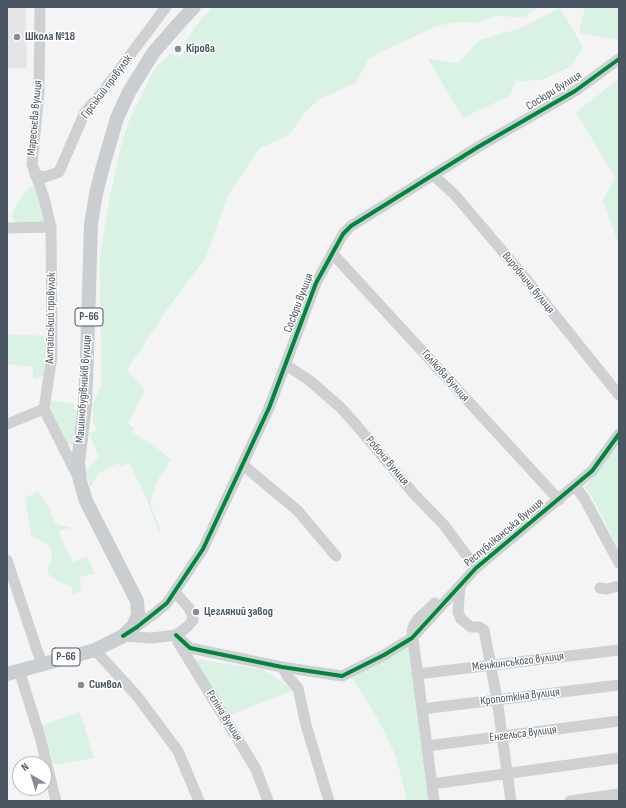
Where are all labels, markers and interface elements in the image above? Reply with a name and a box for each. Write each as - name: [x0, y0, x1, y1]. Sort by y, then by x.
- place label: Школа №18: [25, 30, 75, 44]
- marker: Школа №18: [12, 32, 22, 42]
- place label: Кірова: [186, 42, 215, 56]
- marker: Кірова: [173, 44, 183, 54]
- street label: Гірський провулок: [78, 52, 136, 122]
- street label: Сосюри вулиця: [524, 68, 584, 114]
- street label: Маресьєва вулиця: [25, 80, 45, 156]
- street label: Виробнича вулиця: [499, 249, 557, 317]
- street label: Сосюри вулиця: [281, 271, 317, 335]
- street label: Алтайський провулок: [43, 272, 59, 364]
- road number: Р-66: [75, 308, 103, 326]
- street label: Машинобудівників вулиця: [73, 335, 95, 443]
- street label: Голікова вулиця: [418, 347, 472, 405]
- street label: Робоча вулиця: [362, 433, 412, 489]
- street label: Республіканська вулиця: [461, 496, 547, 570]
- place label: Цегляний завод: [204, 605, 273, 619]
- marker: Цегляний завод: [191, 607, 201, 617]
- road number: Р-66: [52, 648, 80, 666]
- street label: Менжинського вулиця: [471, 649, 565, 675]
- place label: Символ: [89, 678, 122, 692]
- marker: Символ: [76, 680, 86, 690]
- street label: Кропоткіна вулиця: [479, 685, 561, 709]
- street label: Рєпіна вулиця: [203, 688, 245, 744]
- street label: Енгельса вулиця: [489, 723, 557, 745]
- north arrow: [12, 756, 52, 796]
- text: N: [19, 760, 31, 774]

